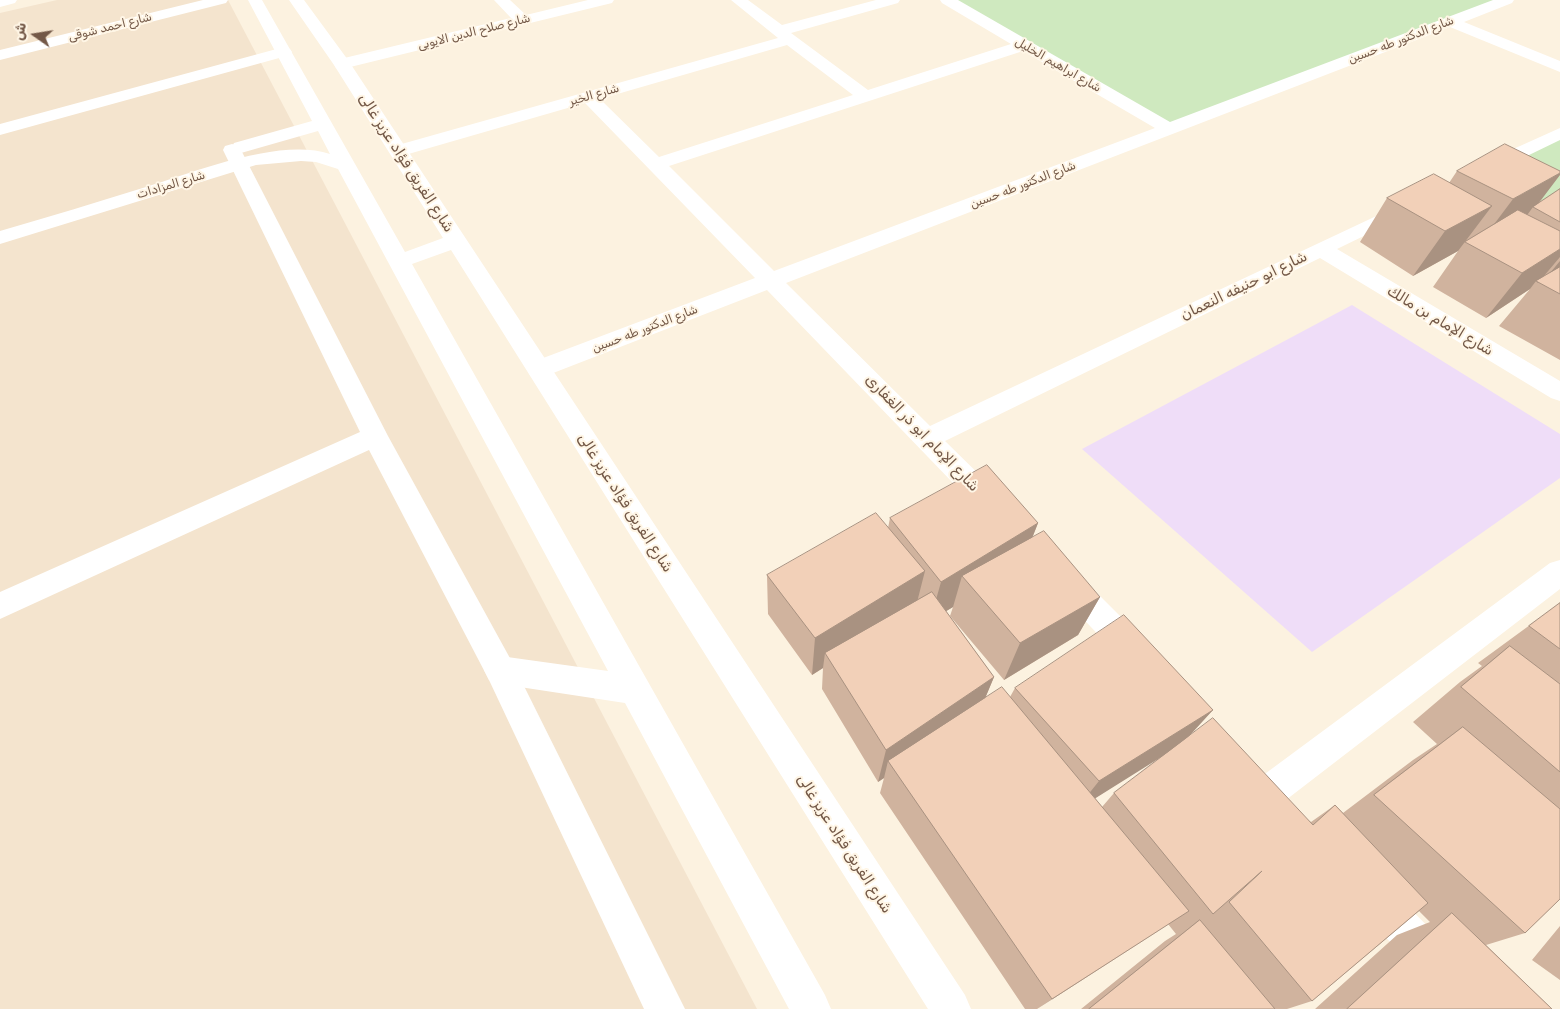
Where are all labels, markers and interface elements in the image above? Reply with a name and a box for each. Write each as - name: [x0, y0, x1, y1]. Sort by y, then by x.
- north arrow: [10, 10, 60, 60]
- street label: شارع احمد شوقى: [67, 10, 153, 44]
- street label: شارع صلاح الدين الايوبى: [416, 11, 532, 53]
- street label: شارع الدكتور طه حسين: [1346, 13, 1456, 67]
- text: ش: [10, 21, 30, 42]
- street label: شارع ابراهيم الخليل: [1012, 35, 1104, 95]
- street label: شارع الخير: [567, 81, 621, 109]
- street label: شارع الفريق فؤاد عزيز غالى: [354, 90, 458, 236]
- street label: شارع الدكتور طه حسين: [968, 158, 1078, 212]
- street label: شارع المزادات: [135, 168, 207, 202]
- street label: شارع ابو حنيفه النعمان: [1178, 248, 1310, 324]
- street label: شارع الإمام بن مالك: [1384, 282, 1496, 360]
- street label: شارع الدكتور طه حسين: [590, 302, 700, 356]
- street label: شارع الإمام ابو ذر الغفارى: [861, 371, 983, 495]
- street label: شارع الفريق فؤاد عزيز غالى: [573, 430, 677, 576]
- street label: شارع الفريق فؤاد عزيز غالى: [792, 771, 896, 917]

